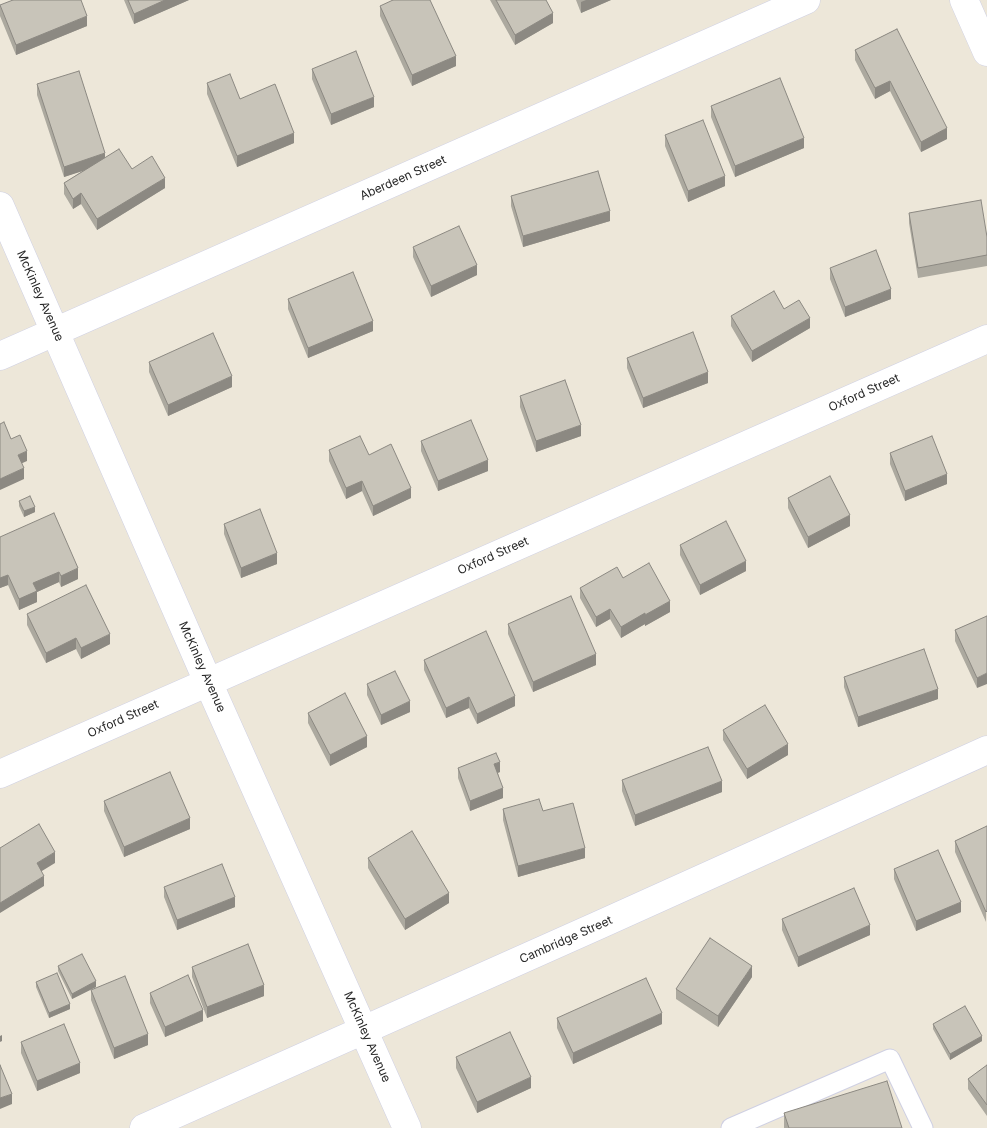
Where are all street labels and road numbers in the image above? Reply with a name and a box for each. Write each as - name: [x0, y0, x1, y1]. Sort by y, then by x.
- street label: Aberdeen Street: [358, 153, 448, 203]
- street label: McKinley Avenue: [14, 248, 66, 344]
- street label: Oxford Street: [826, 371, 902, 415]
- street label: Oxford Street: [455, 534, 531, 578]
- street label: McKinley Avenue: [176, 619, 228, 715]
- street label: Oxford Street: [85, 697, 161, 741]
- street label: Cambridge Street: [517, 913, 615, 967]
- street label: McKinley Avenue: [341, 989, 393, 1085]

